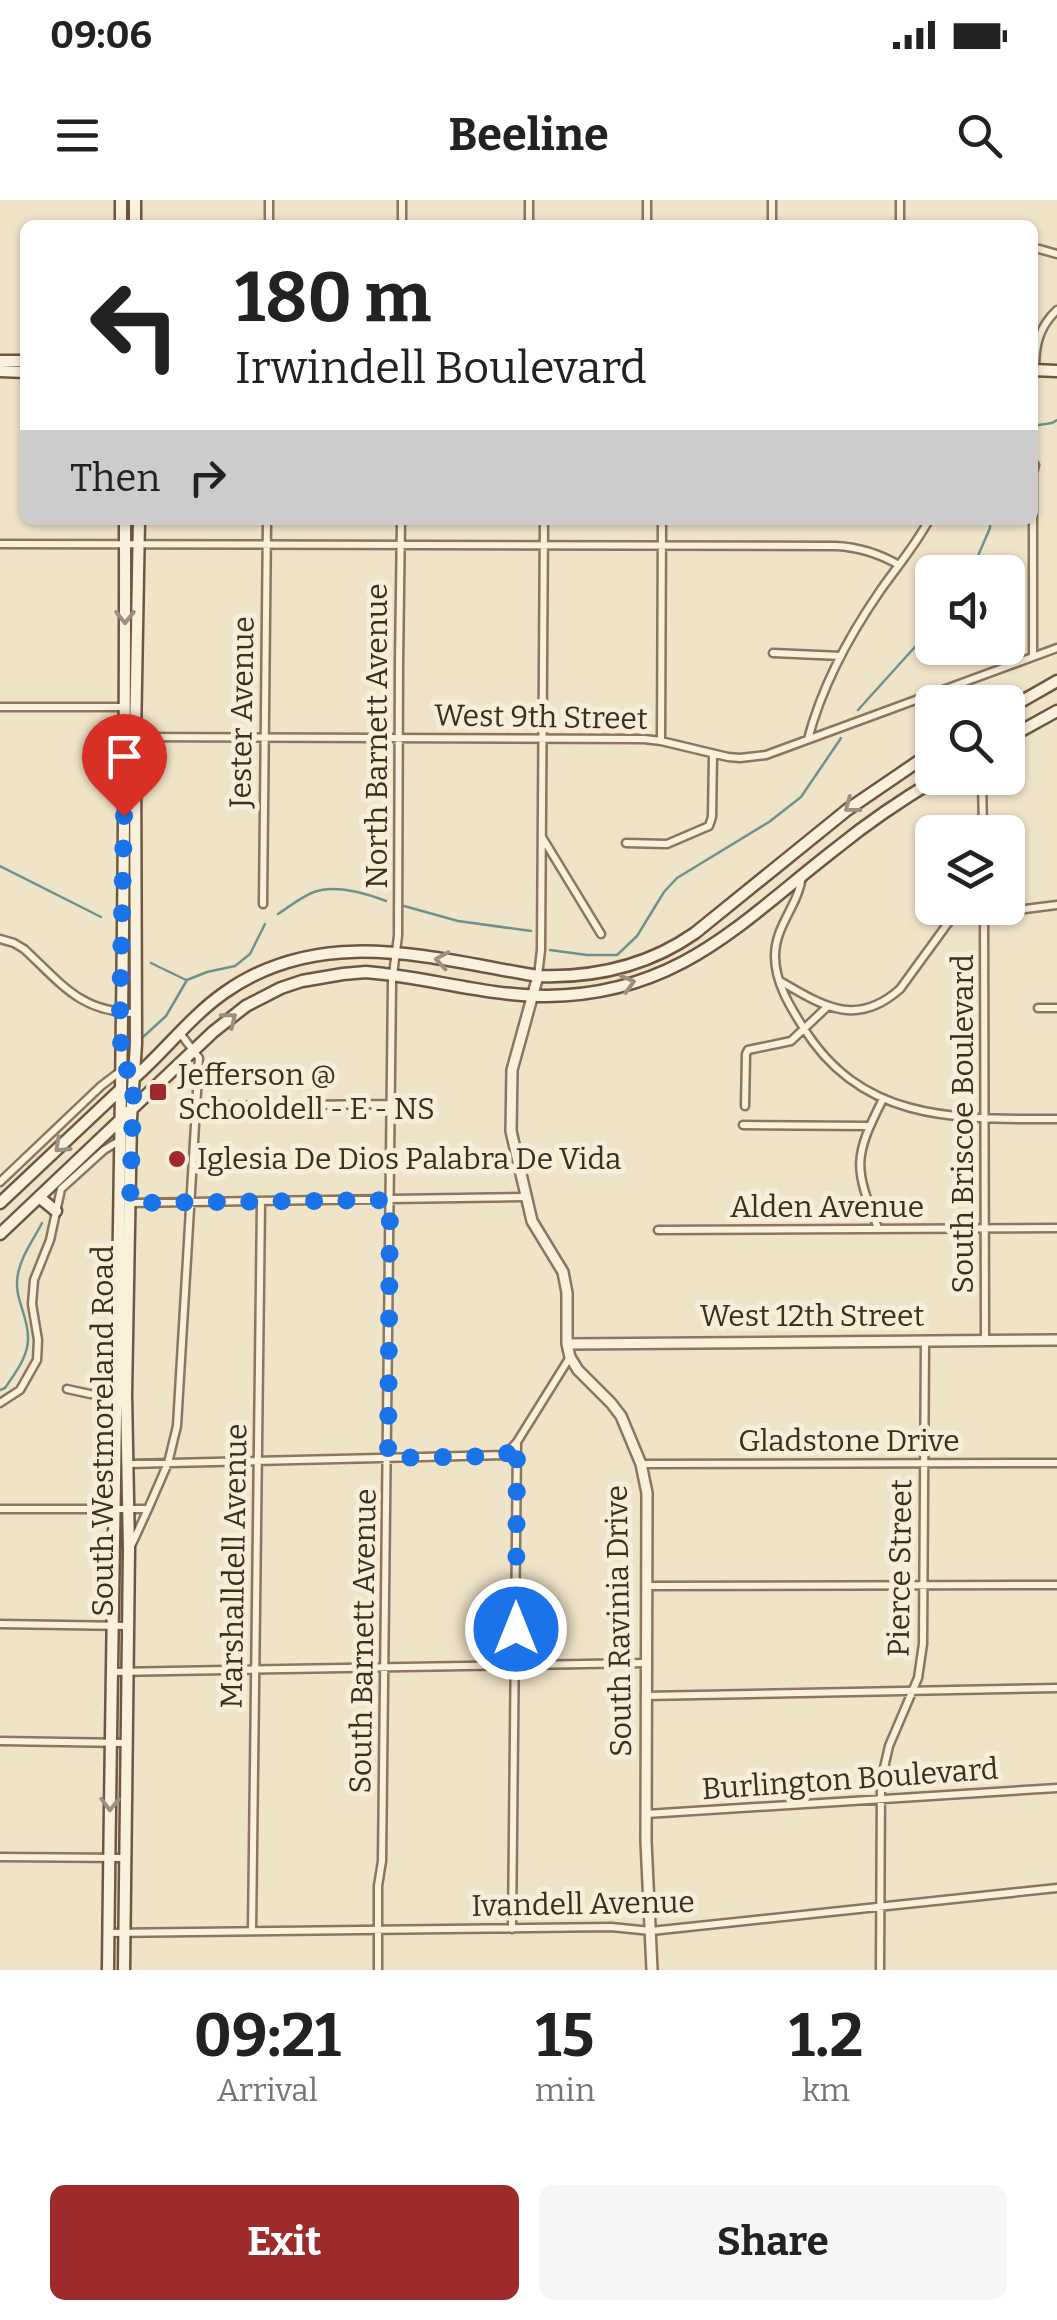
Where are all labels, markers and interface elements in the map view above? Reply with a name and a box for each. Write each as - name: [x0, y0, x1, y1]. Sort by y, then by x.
- text: 09:06: [50, 12, 152, 58]
- icon: menu: [50, 108, 105, 163]
- text: Beeline: [448, 108, 609, 162]
- icon: search: [952, 108, 1007, 163]
- text: 180 m: [235, 256, 431, 340]
- icon: left: [70, 260, 200, 390]
- text: Irwindell Boulevard: [235, 341, 647, 395]
- icon: right: [180, 450, 235, 505]
- text: Then: [70, 455, 160, 501]
- map controls: [915, 555, 1025, 925]
- button: sound: [915, 555, 1025, 665]
- street label: North Barnett Avenue: [359, 583, 395, 889]
- one-way arrow: [114, 610, 135, 626]
- street label: Jester Avenue: [222, 616, 262, 809]
- button: search: [915, 685, 1025, 795]
- street label: West 9th Street: [434, 697, 648, 737]
- pin: [82, 714, 167, 817]
- icon: arrive: [97, 729, 152, 784]
- one-way arrow: [844, 794, 863, 813]
- button: layers: [915, 815, 1025, 925]
- one-way arrow: [434, 950, 450, 971]
- street label: South Briscoe Boulevard: [945, 954, 981, 1294]
- one-way arrow: [619, 974, 636, 995]
- one-way arrow: [219, 1013, 237, 1031]
- place label: Jefferson @ Schooldell - E - NS: [177, 1057, 435, 1127]
- marker: Jefferson @ Schooldell - E - NS: [147, 1081, 169, 1103]
- one-way arrow: [54, 1134, 72, 1152]
- place label: Iglesia De Dios Palabra De Vida: [197, 1141, 621, 1177]
- marker: Iglesia De Dios Palabra De Vida: [166, 1148, 188, 1170]
- street label: Alden Avenue: [730, 1189, 924, 1225]
- street label: South Westmoreland Road: [85, 1245, 121, 1617]
- street label: West 12th Street: [700, 1298, 924, 1334]
- street label: Marshalldell Avenue: [214, 1423, 254, 1709]
- street label: Gladstone Drive: [738, 1423, 960, 1459]
- street label: Pierce Street: [880, 1479, 920, 1657]
- street label: South Ravinia Drive: [599, 1485, 639, 1757]
- street label: South Barnett Avenue: [342, 1488, 384, 1794]
- position arrow: [464, 1577, 568, 1681]
- street label: Burlington Boulevard: [700, 1751, 1000, 1807]
- one-way arrow: [100, 1796, 121, 1812]
- street label: Ivandell Avenue: [471, 1884, 695, 1924]
- text: 09:21: [194, 2000, 341, 2072]
- text: 15: [536, 2000, 594, 2072]
- text: 1.2: [789, 2000, 863, 2072]
- text: Arrival: [217, 2071, 318, 2109]
- text: min: [535, 2071, 595, 2109]
- text: km: [802, 2071, 850, 2109]
- button: Exit: [50, 2185, 519, 2300]
- button: Share: [539, 2185, 1007, 2300]

